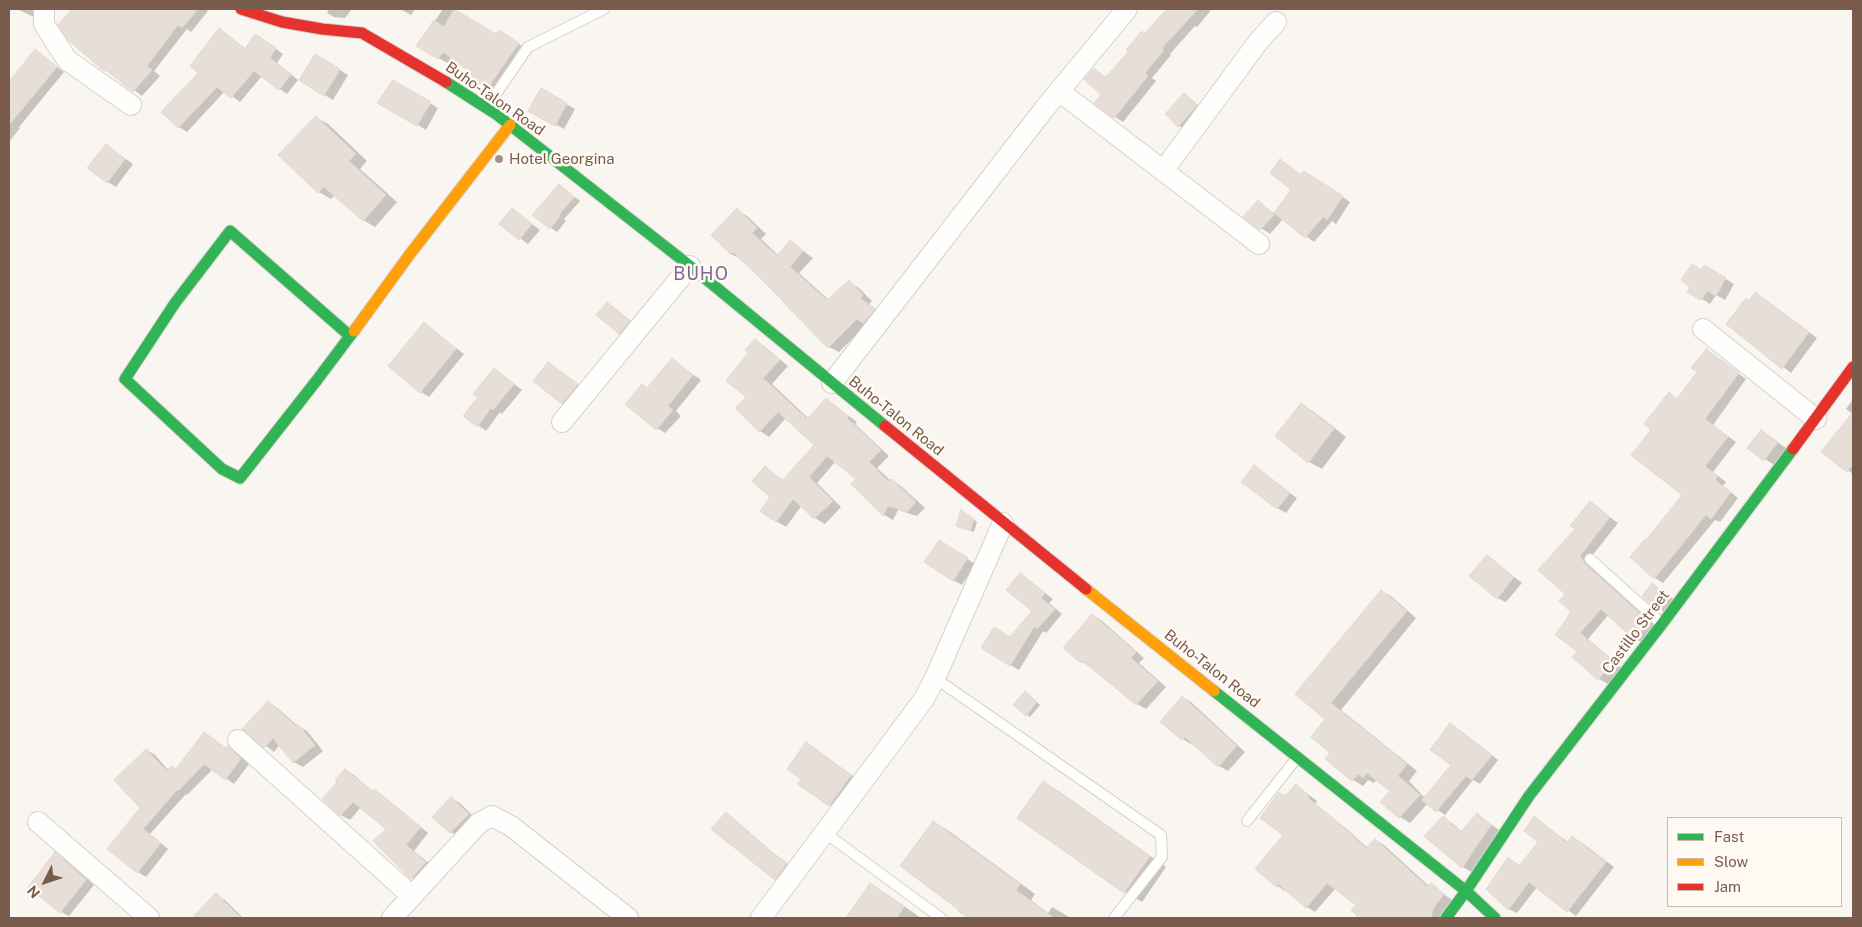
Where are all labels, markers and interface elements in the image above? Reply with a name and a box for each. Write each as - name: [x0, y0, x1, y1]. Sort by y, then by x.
- street label: Buho-Talon Road: [442, 58, 548, 140]
- place label: Hotel Georgina: [509, 150, 615, 168]
- marker: Hotel Georgina: [493, 153, 505, 165]
- district label: BUHO: [673, 263, 729, 285]
- street label: Buho-Talon Road: [845, 372, 947, 460]
- street label: Castillo Street: [1599, 587, 1673, 677]
- street label: Buho-Talon Road: [1161, 626, 1263, 712]
- legend: [1667, 817, 1842, 907]
- text: Fast: [1714, 828, 1744, 845]
- text: Slow: [1714, 853, 1748, 870]
- north arrow: [20, 857, 70, 907]
- text: Jam: [1714, 878, 1741, 895]
- text: N: [24, 882, 43, 901]

